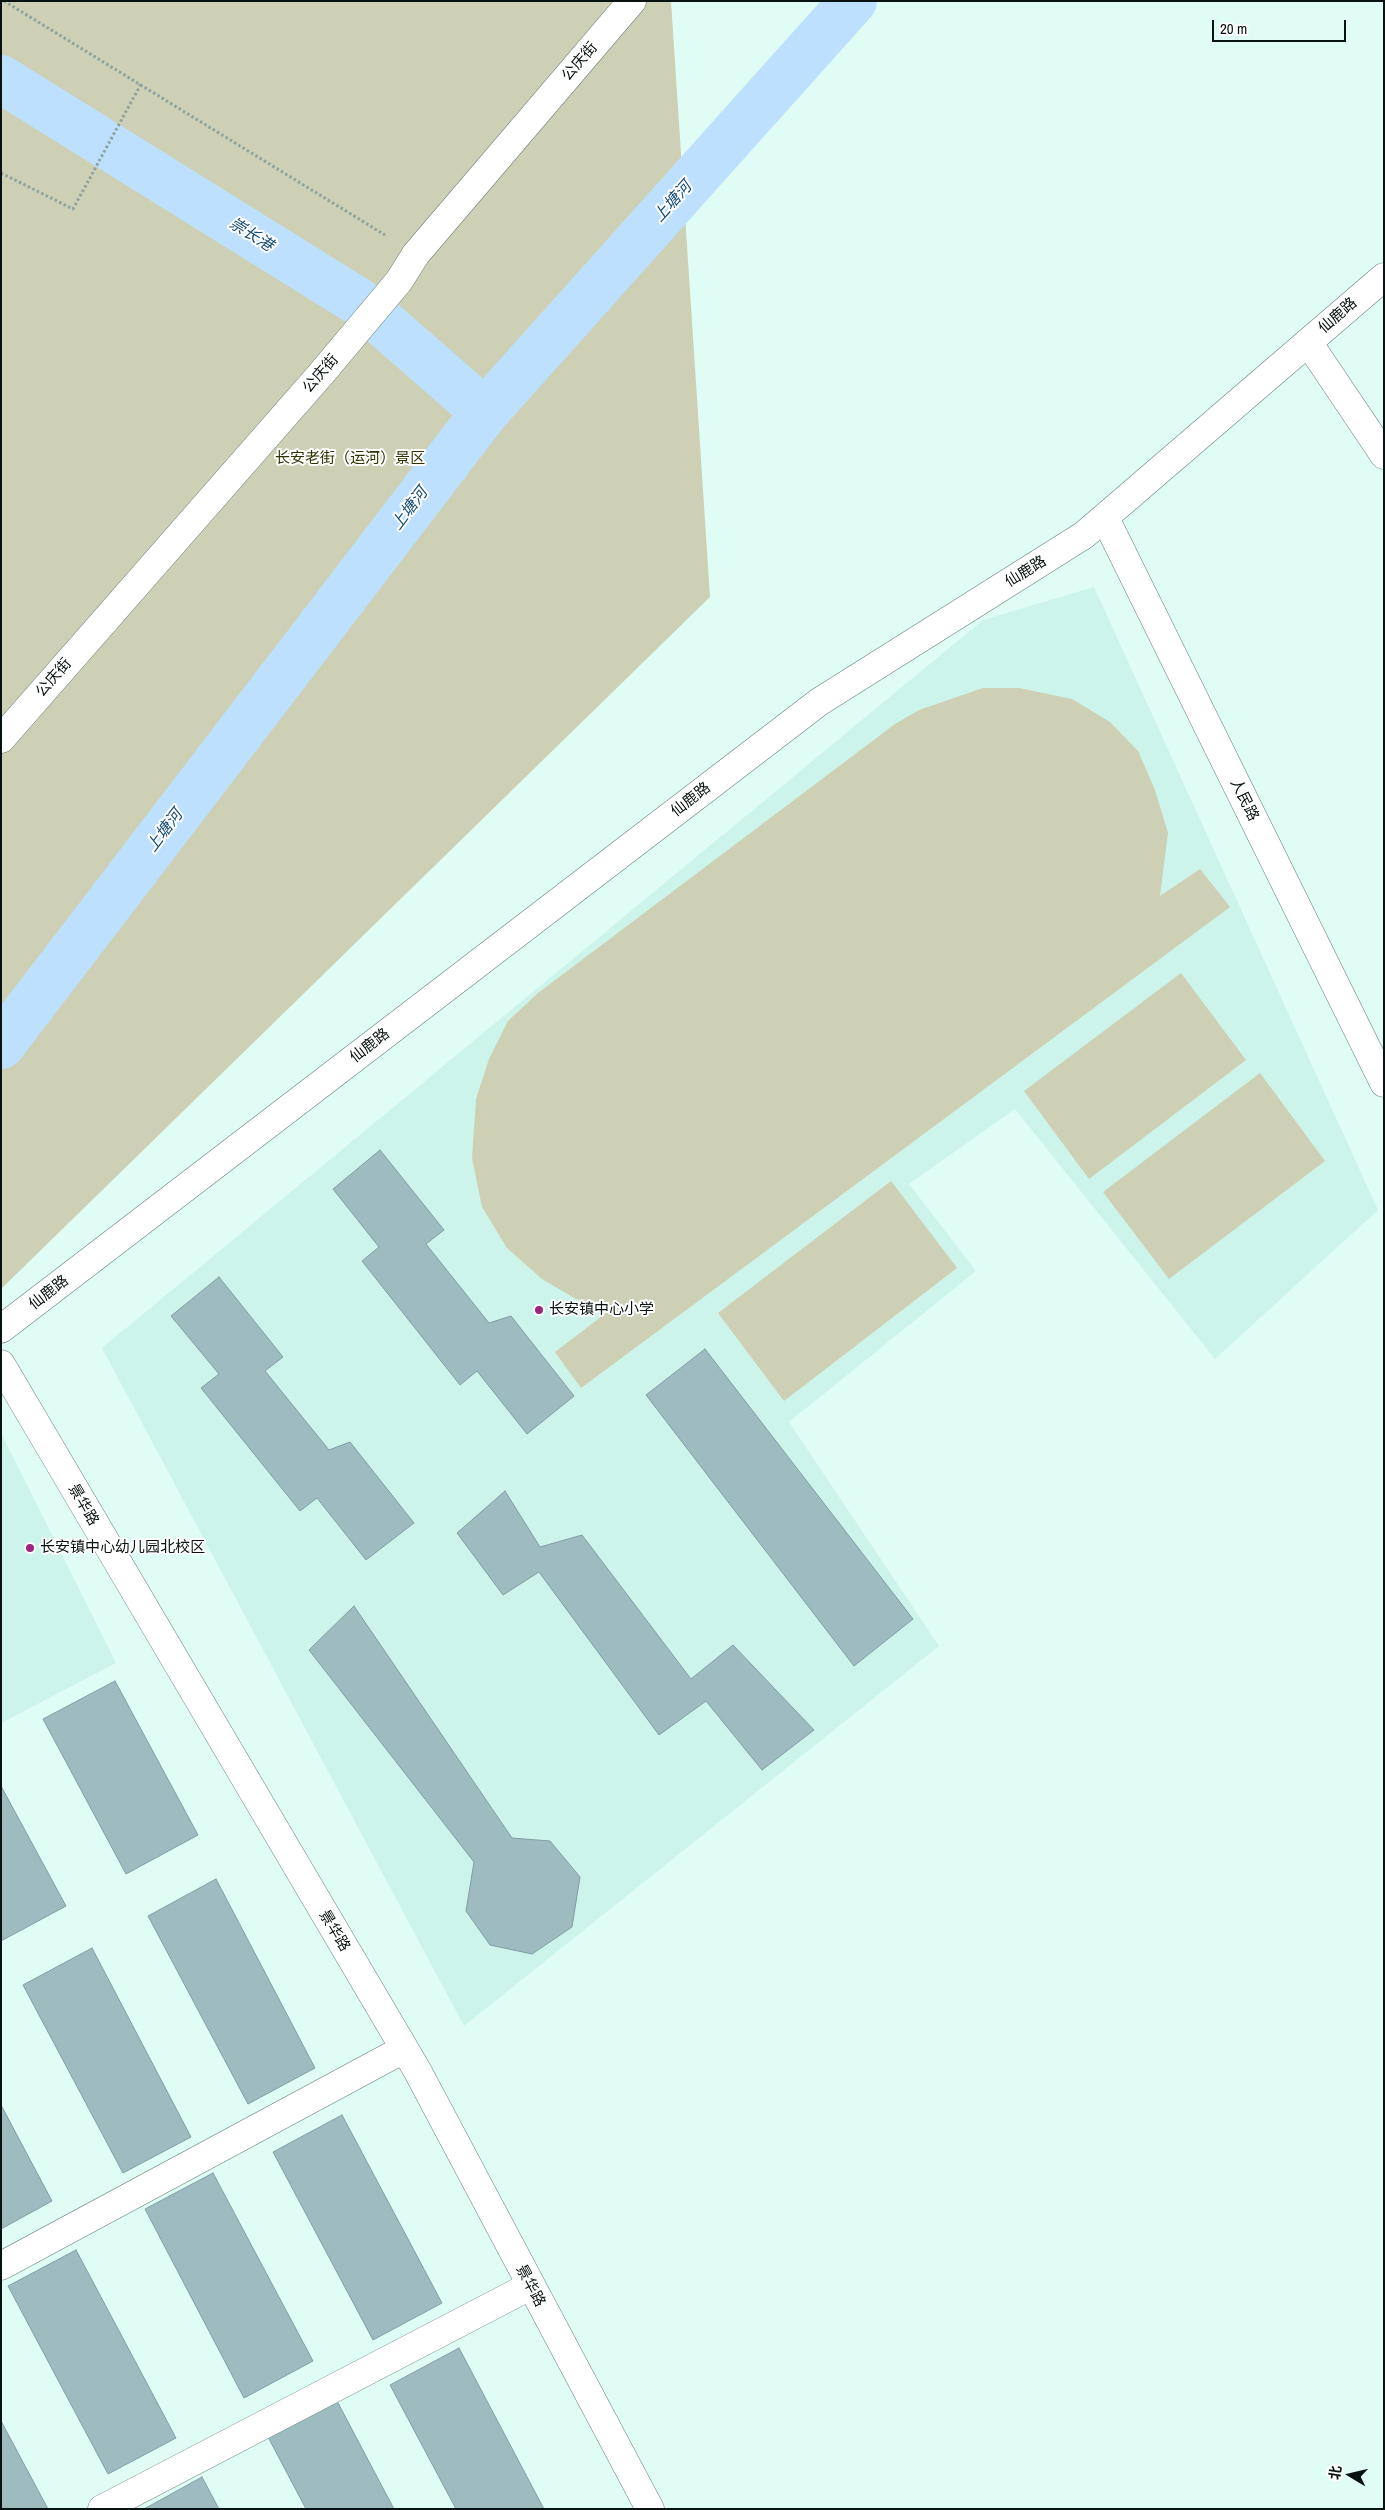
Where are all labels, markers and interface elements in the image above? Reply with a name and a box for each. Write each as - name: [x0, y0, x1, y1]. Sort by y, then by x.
- scale bar: [1215, 10, 1349, 42]
- text: 20 m: [1220, 18, 1247, 39]
- street label: 公庆街: [558, 39, 602, 85]
- water label: 上塘河: [650, 178, 696, 226]
- water label: 崇长港: [226, 214, 276, 256]
- street label: 仙鹿路: [1315, 294, 1361, 338]
- street label: 公庆街: [299, 351, 343, 397]
- park label: 长安老街（运河）景区: [275, 450, 425, 468]
- water label: 上塘河: [388, 484, 432, 534]
- street label: 仙鹿路: [1002, 552, 1050, 592]
- street label: 公庆街: [32, 655, 76, 701]
- street label: 人民路: [1226, 776, 1262, 824]
- street label: 仙鹿路: [668, 779, 714, 821]
- water label: 上塘河: [143, 806, 187, 856]
- street label: 仙鹿路: [347, 1025, 393, 1067]
- street label: 仙鹿路: [26, 1272, 72, 1314]
- place label: 长安镇中心小学: [549, 1301, 654, 1319]
- marker: 长安镇中心小学: [533, 1304, 545, 1316]
- street label: 景华路: [64, 1481, 102, 1529]
- place label: 长安镇中心幼儿园北校区: [40, 1539, 205, 1557]
- marker: 长安镇中心幼儿园北校区: [24, 1542, 36, 1554]
- street label: 景华路: [315, 1907, 353, 1955]
- street label: 景华路: [511, 2262, 549, 2310]
- north arrow: [1325, 2450, 1375, 2500]
- text: 北: [1325, 2464, 1345, 2481]

